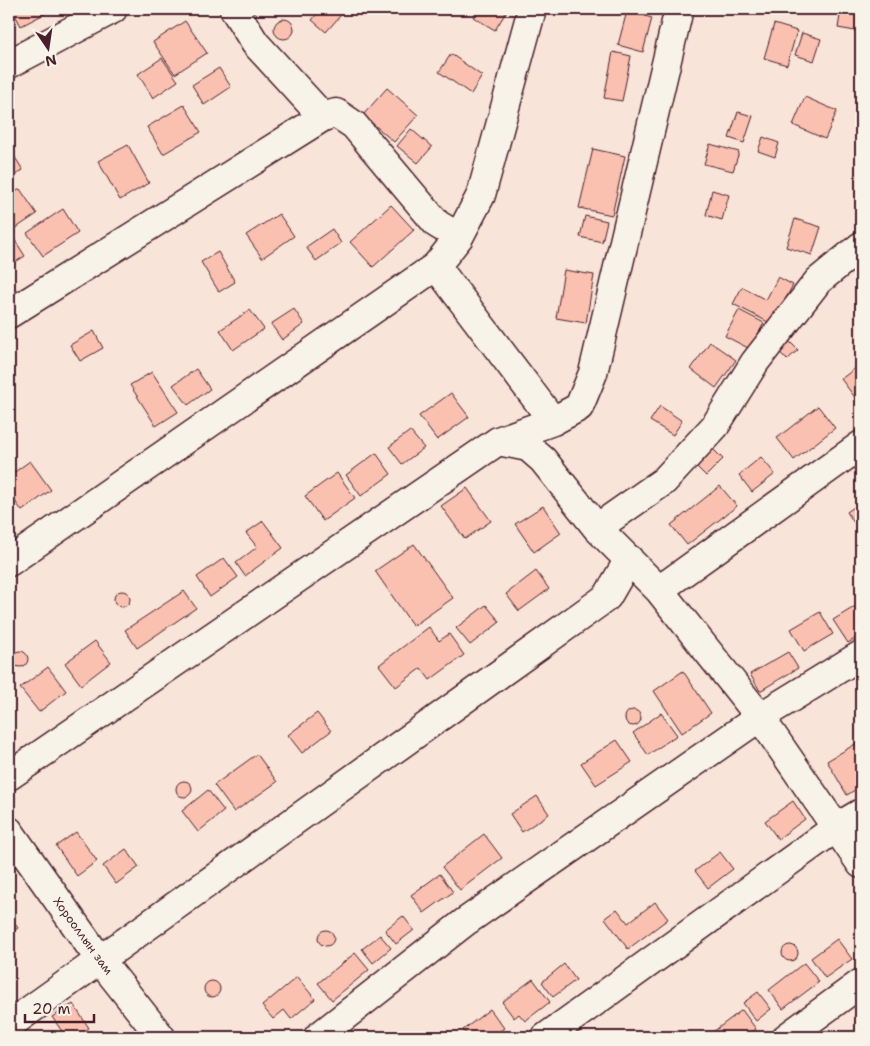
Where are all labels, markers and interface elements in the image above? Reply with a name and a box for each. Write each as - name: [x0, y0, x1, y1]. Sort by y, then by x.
- north arrow: [22, 22, 72, 72]
- text: N: [43, 51, 58, 71]
- street label: Хорооллын зам: [49, 894, 117, 978]
- scale bar: [25, 991, 94, 1023]
- text: 20 m: [32, 999, 71, 1019]

